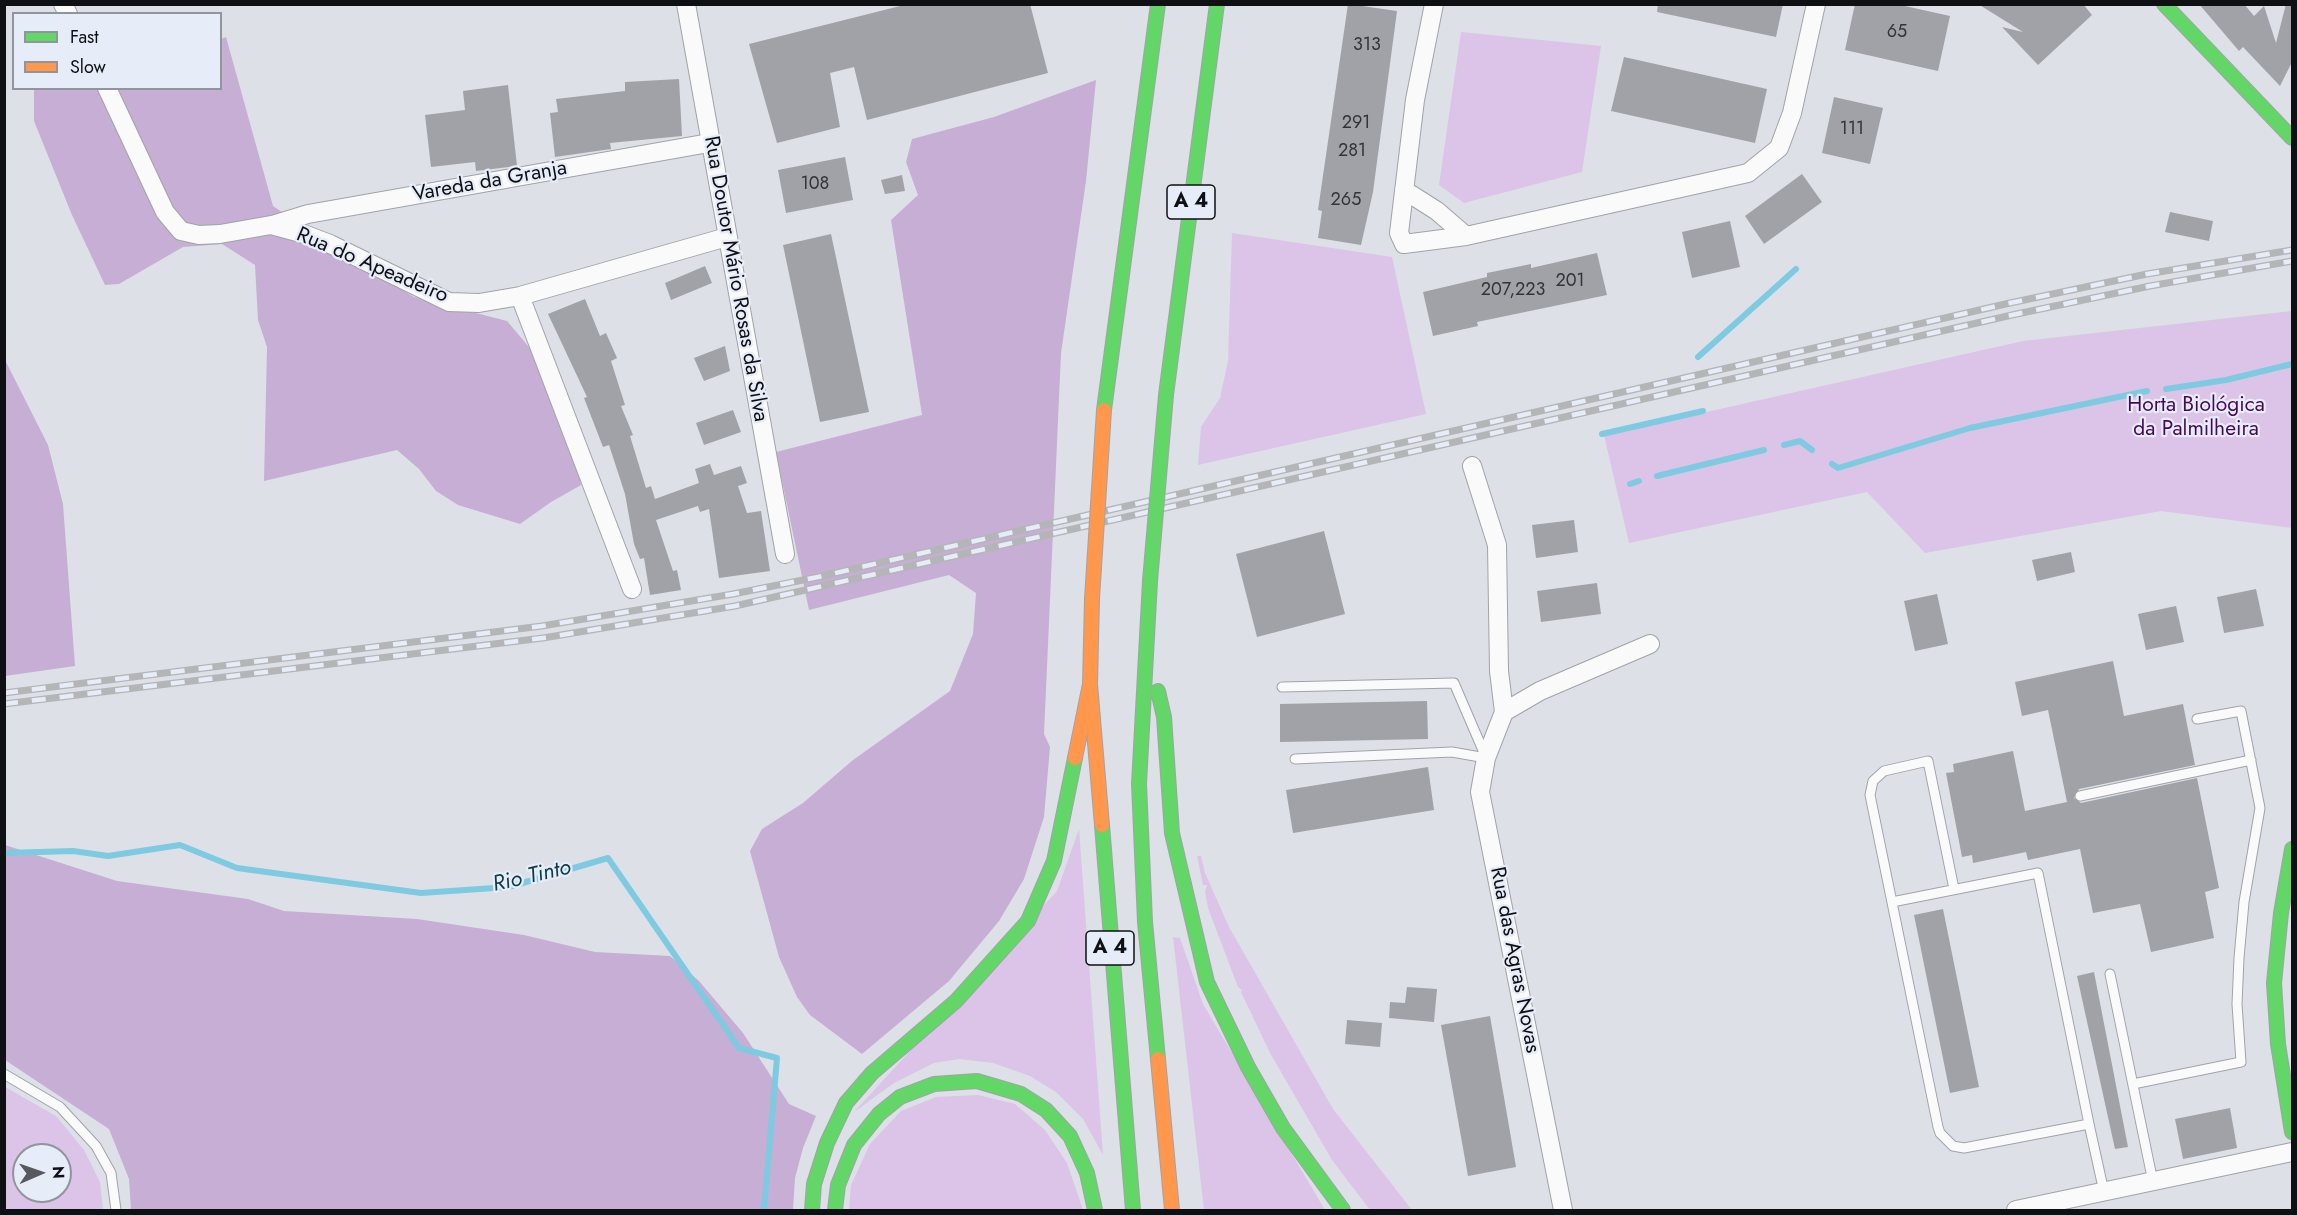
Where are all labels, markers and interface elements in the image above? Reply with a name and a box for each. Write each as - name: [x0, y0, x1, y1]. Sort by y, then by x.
- legend: [12, 12, 222, 90]
- house number: 65: [1887, 22, 1907, 44]
- text: Fast: [70, 24, 99, 50]
- house number: 313: [1353, 35, 1381, 57]
- text: Slow: [70, 54, 106, 80]
- house number: 291: [1342, 113, 1370, 135]
- house number: 111: [1840, 119, 1864, 141]
- street label: Rua Doutor Mário Rosas da Silva: [697, 134, 773, 424]
- house number: 281: [1338, 141, 1366, 163]
- street label: Vareda da Granja: [411, 156, 569, 208]
- house number: 108: [801, 174, 829, 196]
- road number: A 4: [1167, 185, 1215, 219]
- house number: 265: [1331, 190, 1361, 212]
- street label: Rua do Apeadeiro: [292, 223, 452, 309]
- house number: 201: [1555, 271, 1585, 293]
- house number: 207,223: [1481, 280, 1545, 302]
- park label: Horta Biológica da Palmilheira: [2127, 393, 2265, 443]
- water label: Rio Tinto: [490, 855, 574, 899]
- street label: Rua das Agras Novas: [1484, 865, 1544, 1055]
- road number: A 4: [1086, 931, 1134, 965]
- north arrow: [12, 1143, 72, 1203]
- text: N: [47, 1166, 70, 1179]

